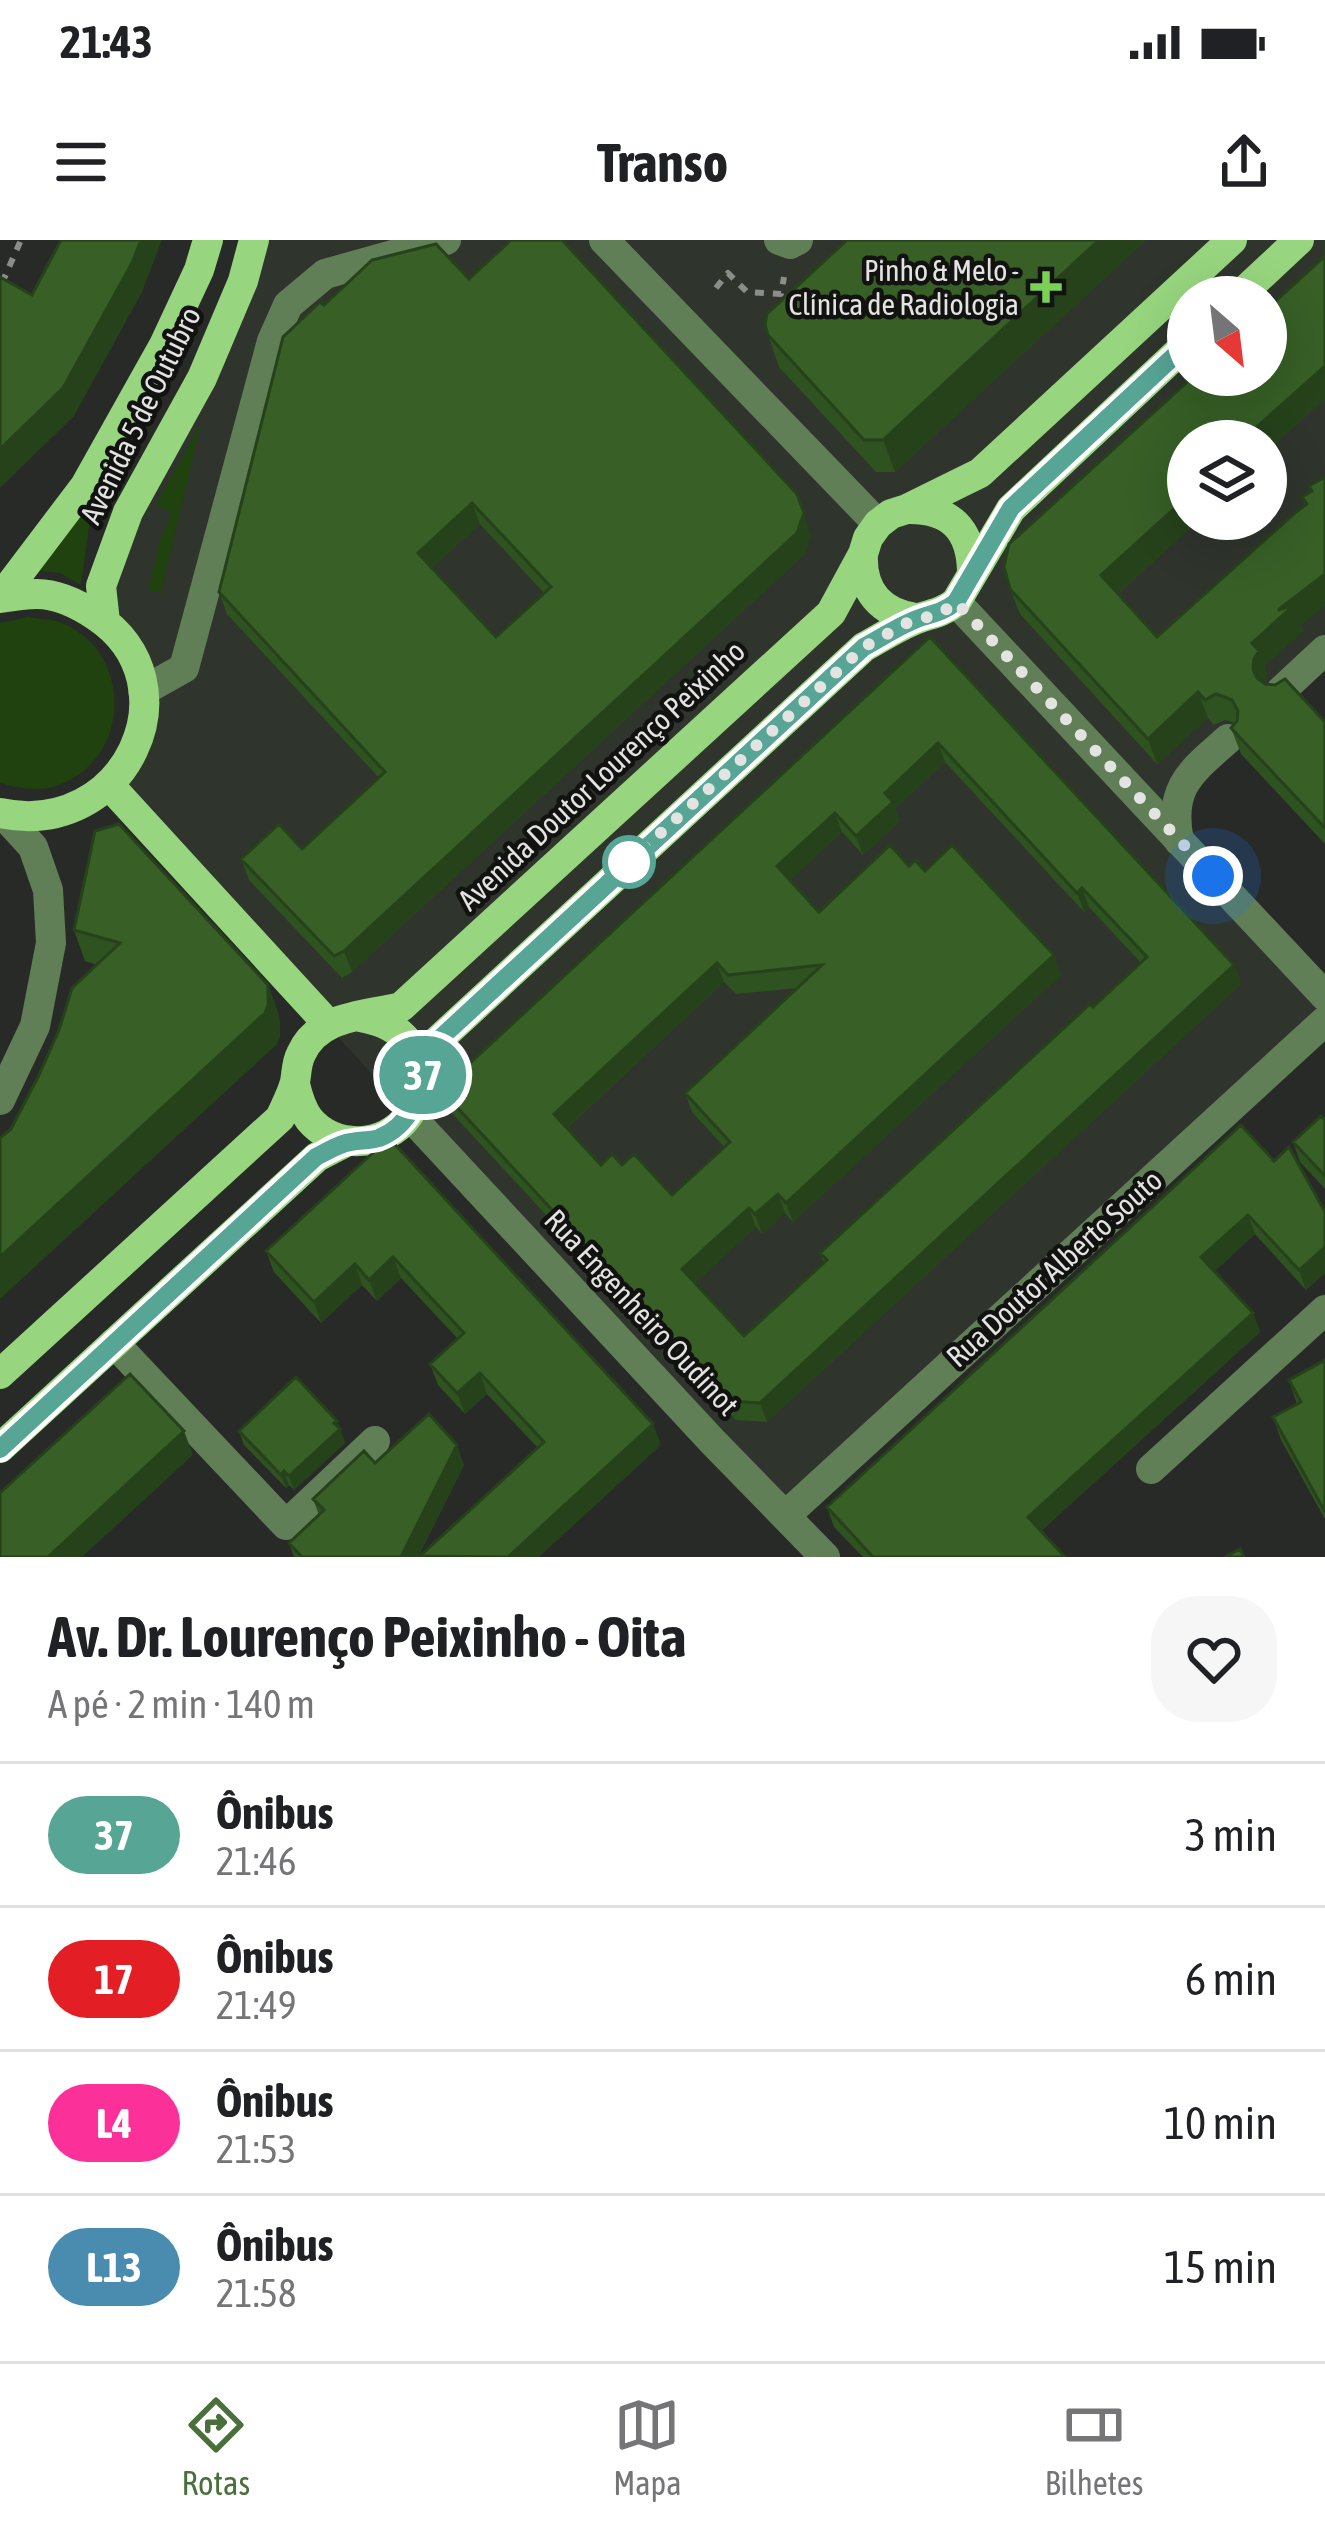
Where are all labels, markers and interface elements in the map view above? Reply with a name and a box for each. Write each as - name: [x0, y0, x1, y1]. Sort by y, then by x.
- text: 21:43: [60, 16, 153, 68]
- icon: menu: [48, 129, 114, 195]
- icon: share: [1211, 129, 1277, 195]
- text: Transo: [597, 132, 728, 193]
- place label: Pinho & Melo - Clínica de Radiologia: [788, 253, 1019, 321]
- marker: Pinho & Melo - Clínica de Radiologia: [1030, 271, 1062, 303]
- north arrow: [1167, 276, 1287, 396]
- map controls: [1167, 276, 1287, 540]
- street label: Avenida 5 de Outubro: [73, 301, 207, 529]
- button: layers: [1167, 420, 1287, 540]
- street label: Avenida Doutor Lourenço Peixinho: [451, 633, 751, 917]
- unlabelled marker: [604, 837, 654, 887]
- your location: [1183, 846, 1243, 906]
- line badge: 37: [369, 1036, 477, 1114]
- text: 37: [403, 1051, 443, 1099]
- street label: Rua Doutor Alberto Souto: [939, 1163, 1169, 1373]
- street label: Rua Engenheiro Oudinot: [538, 1202, 746, 1422]
- button: heart: [1151, 1596, 1277, 1722]
- text: Av. Dr. Lourenço Peixinho - Oita: [48, 1604, 686, 1669]
- text: A pé · 2 min · 140 m: [48, 1682, 315, 1726]
- text: Ônibus: [216, 1787, 333, 1839]
- text: 3 min: [1185, 1809, 1277, 1861]
- text: 37: [94, 1811, 134, 1859]
- text: 21:46: [216, 1839, 296, 1883]
- text: Ônibus: [216, 1931, 333, 1983]
- text: 6 min: [1185, 1953, 1277, 2005]
- text: 17: [94, 1955, 134, 2003]
- text: 21:49: [216, 1983, 296, 2027]
- text: Ônibus: [216, 2075, 333, 2127]
- text: 10 min: [1164, 2097, 1277, 2149]
- text: L4: [96, 2099, 132, 2147]
- text: 21:53: [216, 2127, 296, 2171]
- text: Ônibus: [216, 2219, 333, 2271]
- text: 15 min: [1164, 2241, 1277, 2293]
- text: L13: [86, 2243, 142, 2291]
- text: 21:58: [216, 2271, 296, 2315]
- tab: Rotas: [182, 2392, 250, 2502]
- tab: Mapa: [613, 2392, 682, 2502]
- tab: Bilhetes: [1045, 2392, 1143, 2502]

